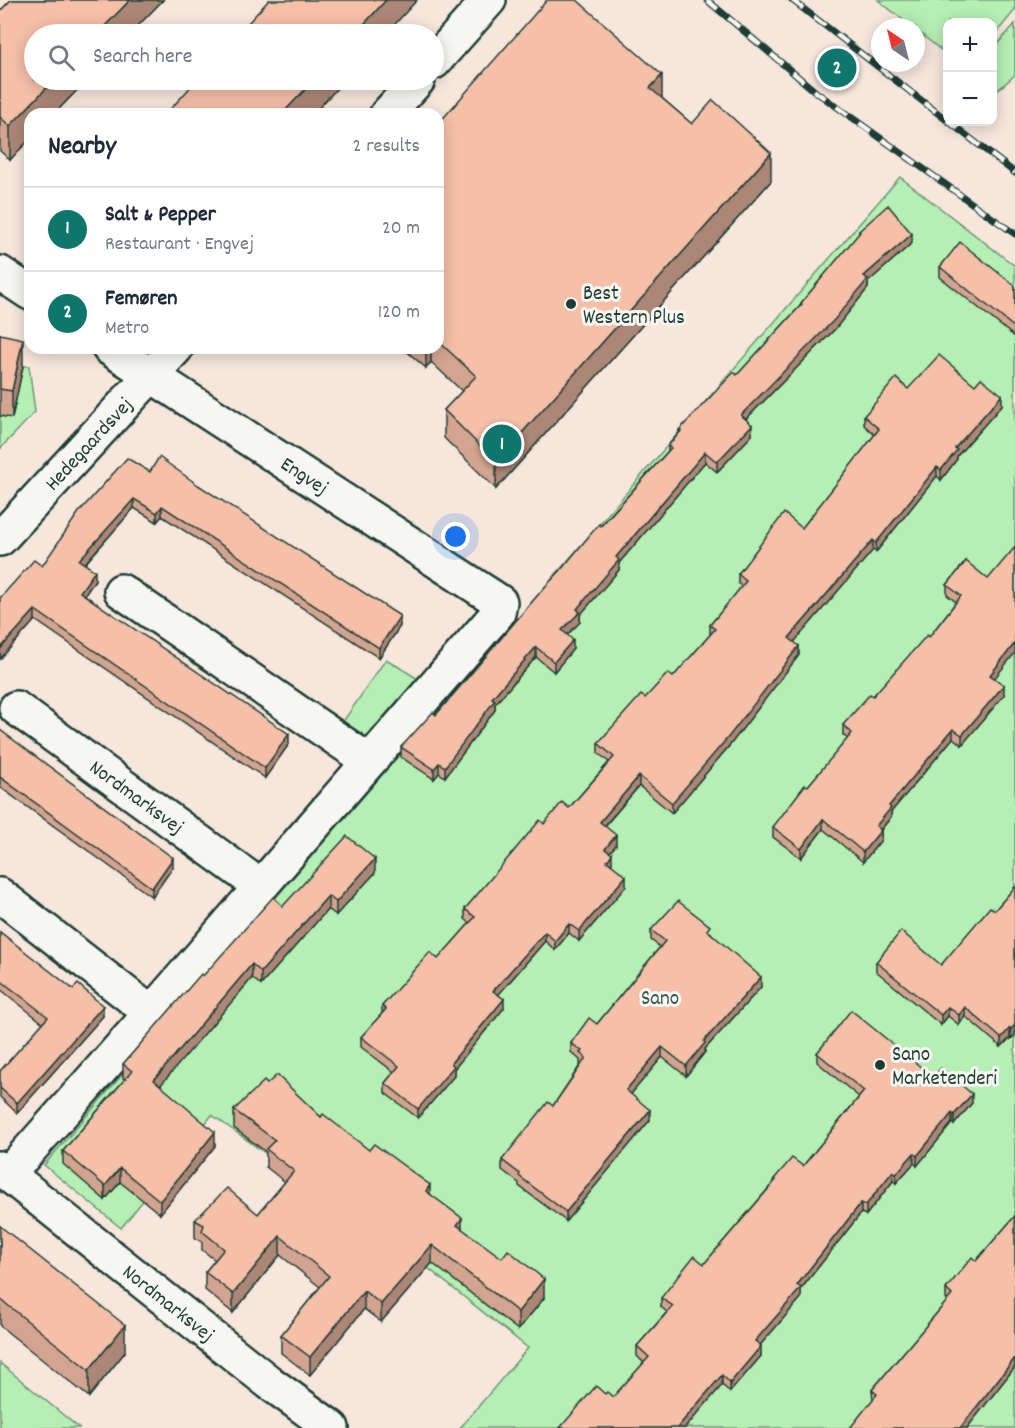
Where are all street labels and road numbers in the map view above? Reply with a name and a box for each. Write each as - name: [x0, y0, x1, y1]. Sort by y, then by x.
- street label: Hedegaardsvej: [39, 392, 141, 499]
- street label: Engvej: [273, 451, 333, 504]
- street label: Nordmarksvej: [82, 754, 189, 844]
- street label: Nordmarksvej: [115, 1259, 220, 1351]

